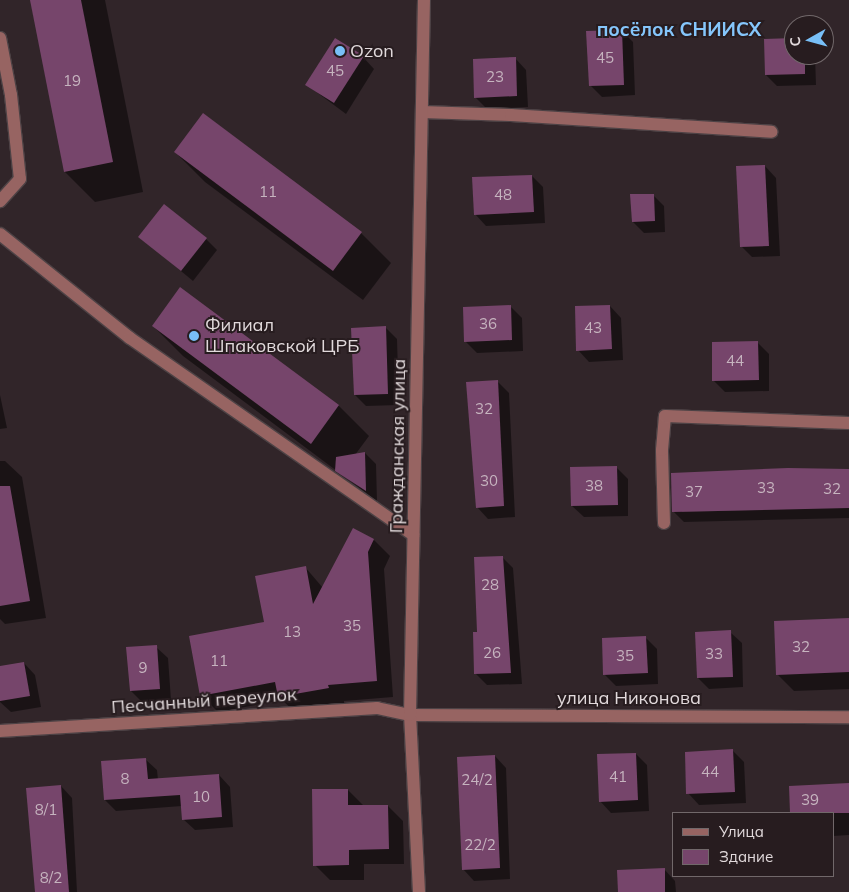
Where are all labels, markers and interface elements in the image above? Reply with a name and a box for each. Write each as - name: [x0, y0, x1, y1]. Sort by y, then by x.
- north arrow: [784, 15, 834, 65]
- district label: посёлок СНИИСХ: [597, 19, 761, 41]
- text: С: [786, 36, 805, 48]
- place label: Ozon: [350, 40, 394, 62]
- marker: Ozon: [334, 45, 346, 57]
- house number: 45: [596, 49, 614, 67]
- house number: 45: [326, 62, 344, 80]
- house number: 23: [486, 68, 504, 86]
- house number: 19: [63, 72, 81, 90]
- house number: 11: [259, 183, 277, 201]
- house number: 48: [494, 186, 512, 204]
- place label: Филиал Шпаковской ЦРБ: [205, 315, 359, 358]
- house number: 36: [479, 315, 497, 333]
- house number: 43: [584, 319, 602, 337]
- marker: Филиал Шпаковской ЦРБ: [187, 329, 201, 343]
- house number: 44: [726, 352, 744, 370]
- street label: Гражданская улица: [386, 359, 410, 533]
- house number: 32: [475, 400, 493, 418]
- house number: 30: [480, 472, 498, 490]
- house number: 38: [585, 477, 603, 495]
- house number: 33: [757, 479, 775, 497]
- house number: 32: [823, 480, 841, 498]
- house number: 37: [685, 483, 703, 501]
- house number: 28: [481, 576, 499, 594]
- house number: 35: [343, 617, 361, 635]
- house number: 13: [283, 623, 301, 641]
- house number: 32: [792, 638, 810, 656]
- house number: 26: [483, 644, 501, 662]
- house number: 33: [705, 645, 723, 663]
- house number: 35: [616, 647, 634, 665]
- house number: 11: [210, 652, 228, 670]
- house number: 9: [139, 659, 147, 677]
- street label: Песчанный переулок: [111, 684, 297, 718]
- street label: улица Никонова: [557, 687, 701, 709]
- house number: 44: [701, 763, 719, 781]
- house number: 41: [609, 768, 627, 786]
- house number: 8: [121, 770, 129, 788]
- house number: 24/2: [461, 771, 493, 789]
- house number: 10: [192, 788, 210, 806]
- house number: 39: [801, 791, 819, 809]
- house number: 8/1: [35, 801, 57, 819]
- legend: [672, 812, 834, 877]
- text: Улица: [719, 822, 764, 841]
- house number: 22/2: [464, 836, 496, 854]
- text: Здание: [719, 847, 773, 866]
- house number: 8/2: [40, 869, 62, 887]

